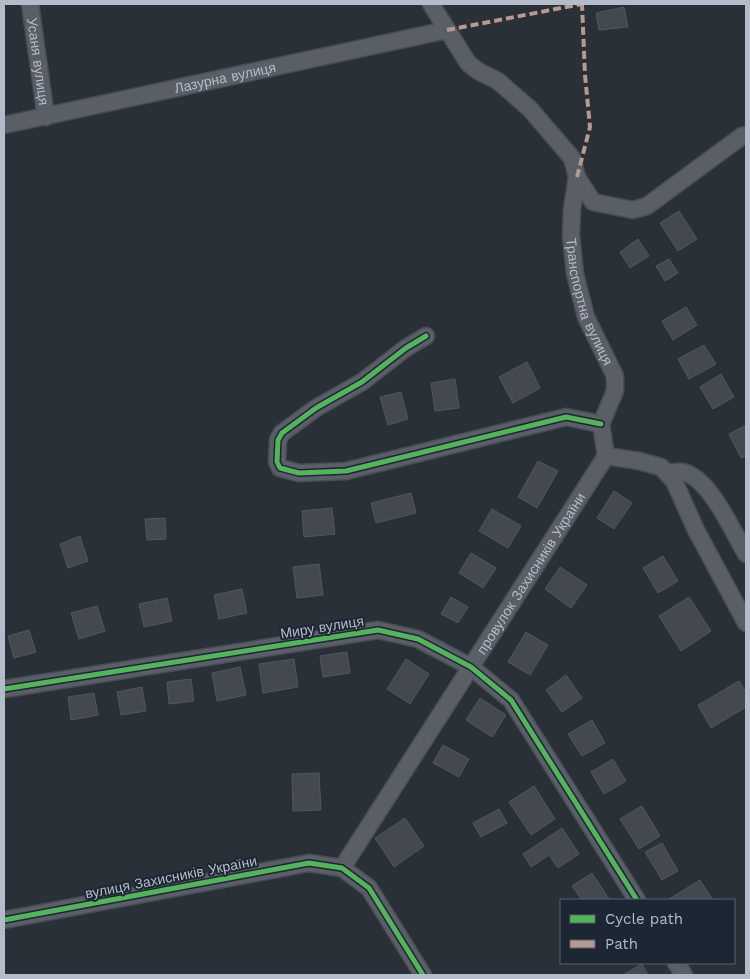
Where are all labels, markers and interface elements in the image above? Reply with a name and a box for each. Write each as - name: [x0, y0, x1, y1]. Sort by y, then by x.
- street label: Усаня вулиця: [24, 17, 52, 106]
- street label: Лазурна вулиця: [173, 59, 277, 96]
- street label: Транспортна вулиця: [563, 237, 616, 368]
- street label: провулок Захисників України: [473, 490, 588, 657]
- street label: Миру вулиця: [279, 613, 365, 641]
- street label: вулиця Захисників України: [84, 852, 258, 902]
- legend: [560, 899, 735, 964]
- text: Cycle path: [605, 910, 683, 928]
- text: Path: [605, 935, 638, 953]

